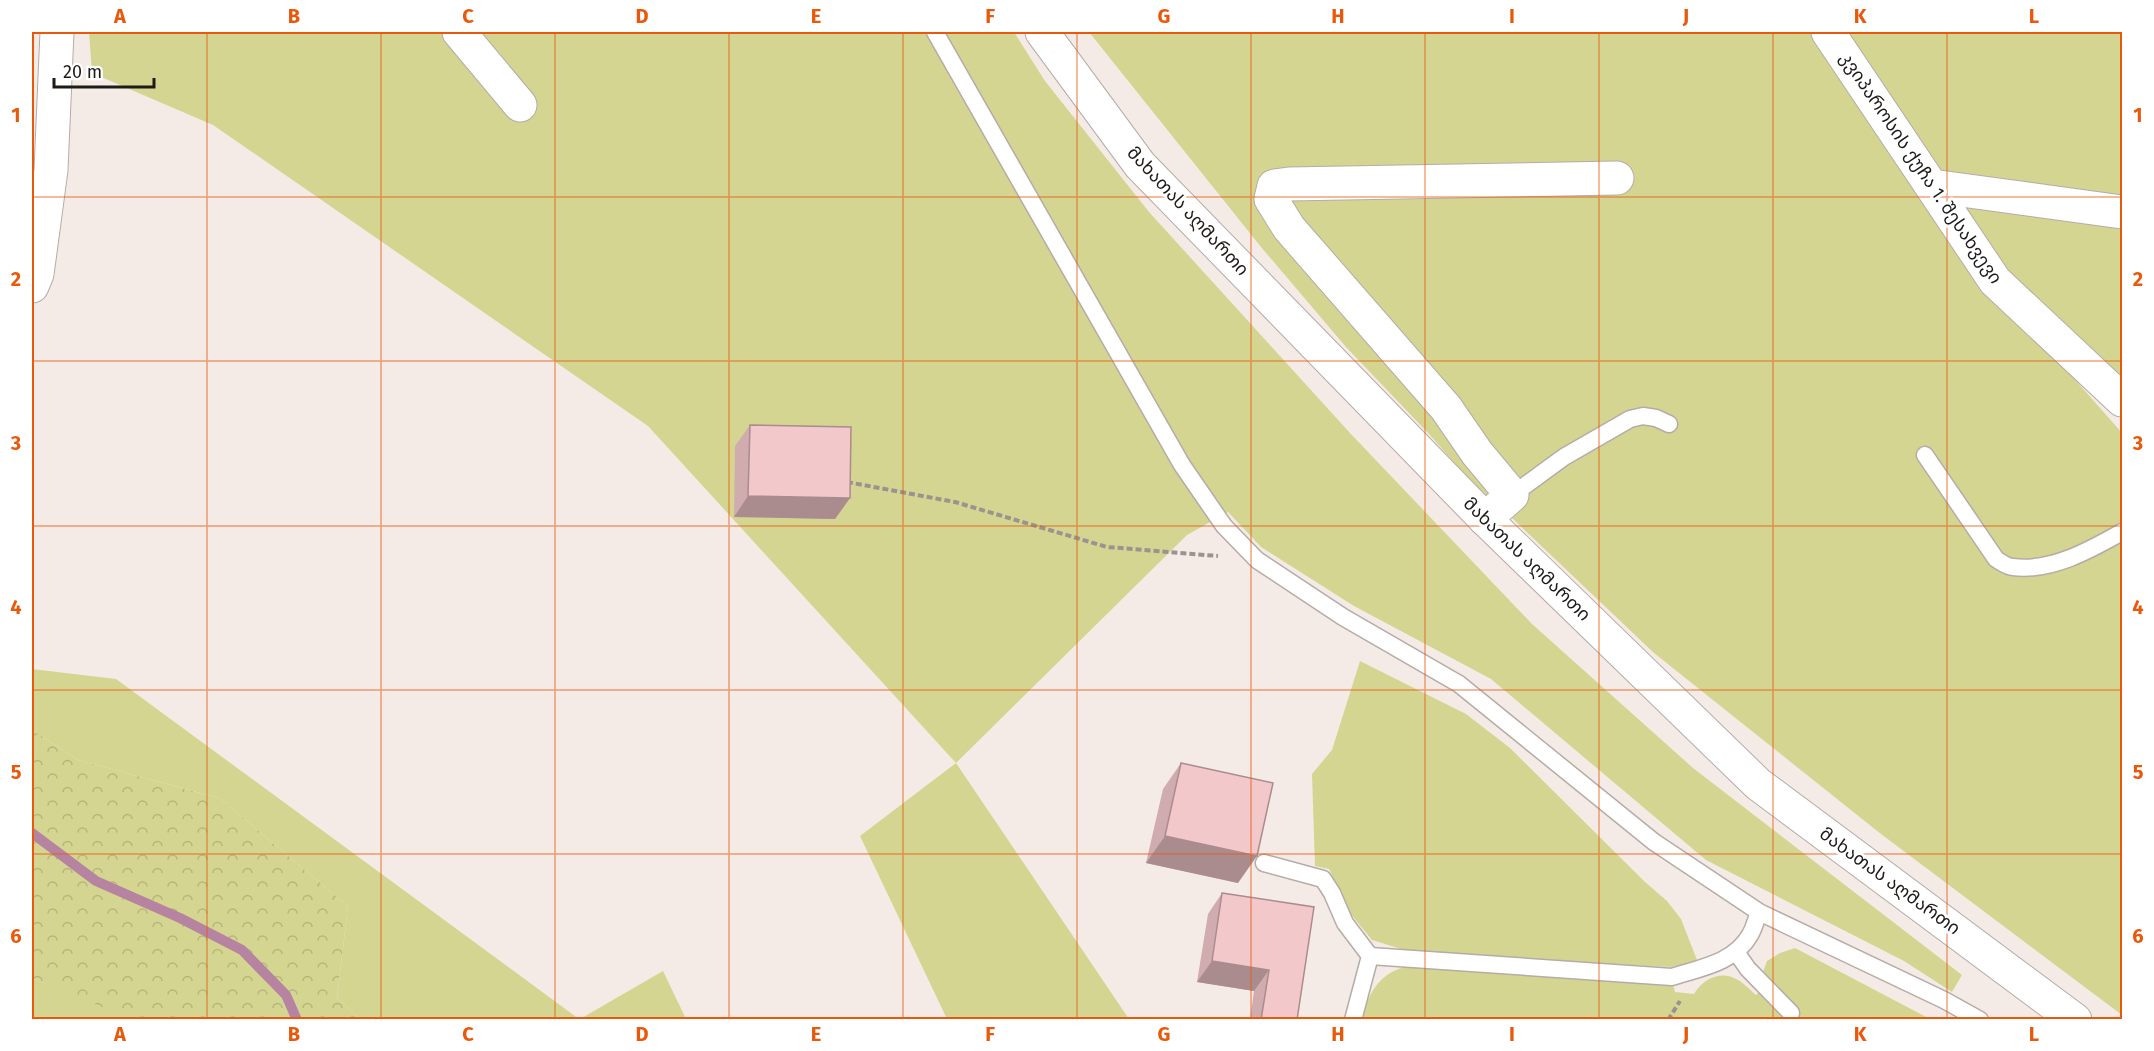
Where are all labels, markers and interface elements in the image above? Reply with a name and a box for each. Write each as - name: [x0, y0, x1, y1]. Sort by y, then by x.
- text: A: [113, 4, 127, 28]
- text: B: [288, 4, 300, 28]
- text: C: [462, 4, 474, 28]
- text: D: [635, 4, 649, 28]
- text: E: [811, 4, 821, 28]
- text: F: [985, 4, 995, 28]
- text: G: [1158, 4, 1170, 28]
- text: H: [1331, 4, 1345, 28]
- text: I: [1509, 4, 1515, 28]
- text: J: [1682, 4, 1689, 28]
- text: K: [1854, 4, 1867, 28]
- text: L: [2029, 4, 2039, 28]
- street label: კვიპაროსის ქუჩა 1. შესახვევი: [1835, 48, 2007, 288]
- scale bar: [54, 51, 154, 89]
- text: 20 m: [63, 61, 102, 83]
- text: 1: [11, 103, 21, 127]
- text: 1: [2133, 103, 2143, 127]
- street label: მახათას აღმართი: [1122, 142, 1254, 280]
- text: 2: [11, 267, 21, 291]
- text: 2: [2133, 267, 2143, 291]
- text: 3: [10, 431, 21, 455]
- text: 3: [2132, 431, 2143, 455]
- street label: მახათას აღმართი: [1459, 492, 1595, 626]
- text: 4: [10, 595, 22, 619]
- text: 4: [2132, 595, 2144, 619]
- text: 5: [11, 760, 22, 784]
- text: 5: [2133, 760, 2144, 784]
- street label: მახათას აღმართი: [1815, 823, 1965, 939]
- text: 6: [10, 924, 22, 948]
- text: 6: [2132, 924, 2144, 948]
- text: A: [113, 1022, 127, 1046]
- text: B: [288, 1022, 300, 1046]
- text: C: [462, 1022, 474, 1046]
- text: D: [635, 1022, 649, 1046]
- text: E: [811, 1022, 821, 1046]
- text: F: [985, 1022, 995, 1046]
- text: G: [1158, 1022, 1170, 1046]
- text: H: [1331, 1022, 1345, 1046]
- text: I: [1509, 1022, 1515, 1046]
- text: J: [1682, 1022, 1689, 1046]
- text: K: [1854, 1022, 1867, 1046]
- text: L: [2029, 1022, 2039, 1046]

